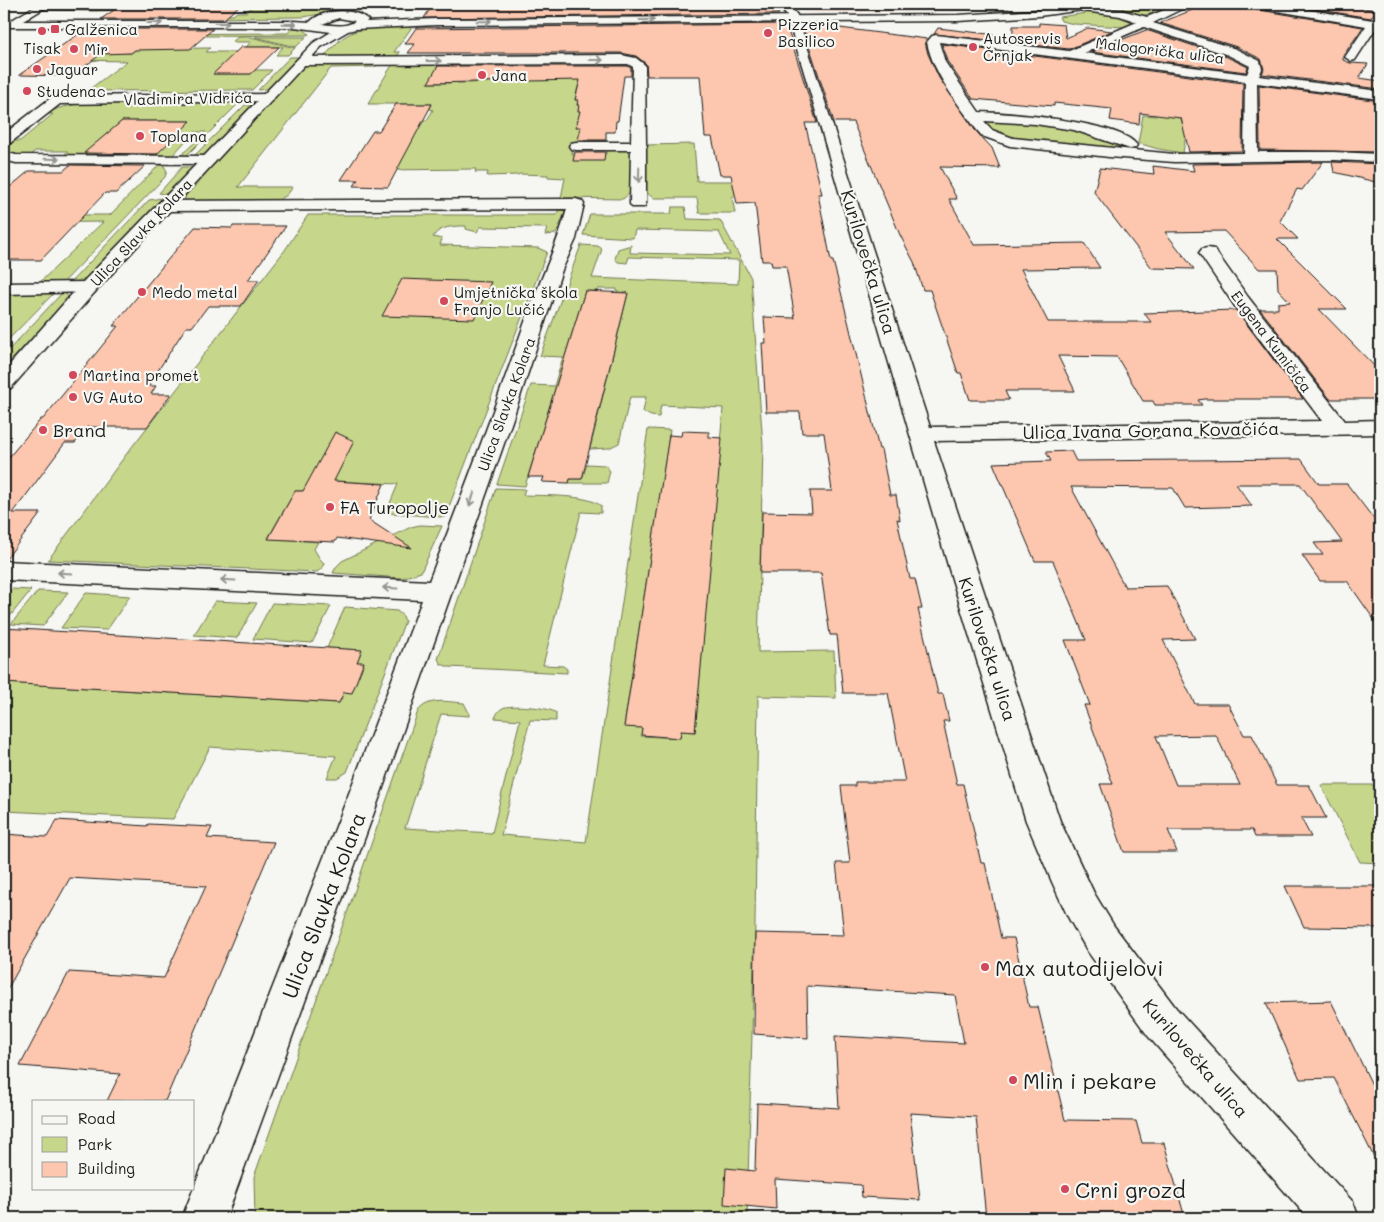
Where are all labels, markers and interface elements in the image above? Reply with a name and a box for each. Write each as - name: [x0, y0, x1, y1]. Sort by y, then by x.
- place label: Pizzeria Basilico: [778, 14, 839, 51]
- one-way arrow: [638, 15, 655, 25]
- one-way arrow: [476, 16, 492, 26]
- one-way arrow: [146, 18, 163, 28]
- place label: Galženica: [65, 19, 138, 39]
- one-way arrow: [213, 19, 229, 28]
- one-way arrow: [281, 19, 297, 29]
- marker: Galženica: [49, 23, 61, 35]
- marker: Tisak: [36, 25, 48, 37]
- marker: Pizzeria Basilico: [762, 27, 774, 39]
- place label: Autoservis Črnjak: [983, 28, 1061, 65]
- street label: Malogorička ulica: [1095, 32, 1225, 68]
- place label: Tisak: [23, 38, 61, 58]
- place label: Mir: [84, 39, 108, 59]
- marker: Autoservis Črnjak: [967, 41, 979, 53]
- marker: Mir: [68, 43, 80, 55]
- one-way arrow: [588, 55, 604, 65]
- one-way arrow: [425, 56, 441, 65]
- place label: Jaguar: [47, 59, 98, 79]
- marker: Jaguar: [31, 63, 43, 75]
- place label: Jana: [492, 65, 527, 85]
- marker: Jana: [476, 69, 488, 81]
- place label: Studenac: [37, 81, 106, 101]
- marker: Studenac: [21, 85, 33, 97]
- street label: Vladimira Vidrića: [123, 87, 253, 109]
- place label: Toplana: [150, 126, 207, 146]
- marker: Toplana: [134, 130, 146, 142]
- one-way arrow: [44, 154, 60, 164]
- one-way arrow: [634, 166, 644, 183]
- street label: Ulica Slavka Kolara: [86, 174, 196, 290]
- street label: Kurilovečka ulica: [836, 187, 902, 337]
- place label: Medo metal: [152, 282, 237, 302]
- place label: Umjetnička škola Franjo Lučić: [454, 282, 578, 319]
- marker: Medo metal: [136, 286, 148, 298]
- street label: Eugena Kumičića: [1227, 286, 1317, 396]
- marker: Umjetnička škola Franjo Lučić: [438, 295, 450, 307]
- street label: Ulica Slavka Kolara: [473, 334, 539, 474]
- place label: Martina promet: [83, 365, 199, 385]
- marker: Martina promet: [67, 369, 79, 381]
- place label: VG Auto: [83, 387, 143, 407]
- marker: VG Auto: [67, 391, 79, 403]
- street label: Ulica Ivana Gorana Kovačića: [1023, 416, 1279, 444]
- place label: Brand: [53, 418, 106, 442]
- marker: Brand: [37, 424, 49, 436]
- one-way arrow: [467, 490, 476, 506]
- place label: FA Turopolje: [340, 495, 449, 519]
- marker: FA Turopolje: [324, 501, 336, 513]
- one-way arrow: [58, 568, 74, 577]
- street label: Kurilovečka ulica: [953, 574, 1023, 724]
- one-way arrow: [220, 576, 236, 585]
- one-way arrow: [382, 583, 398, 593]
- street label: Ulica Slavka Kolara: [275, 808, 371, 1002]
- place label: Max autodijelovi: [995, 954, 1164, 981]
- marker: Max autodijelovi: [979, 961, 991, 973]
- street label: Kurilovečka ulica: [1138, 994, 1254, 1122]
- place label: Mlin i pekare: [1023, 1067, 1157, 1094]
- marker: Mlin i pekare: [1007, 1074, 1019, 1086]
- legend: [32, 1100, 195, 1190]
- text: Road: [78, 1108, 115, 1128]
- text: Park: [78, 1134, 112, 1154]
- text: Building: [78, 1158, 135, 1178]
- place label: Crni grozd: [1075, 1176, 1185, 1203]
- marker: Crni grozd: [1059, 1183, 1071, 1195]

